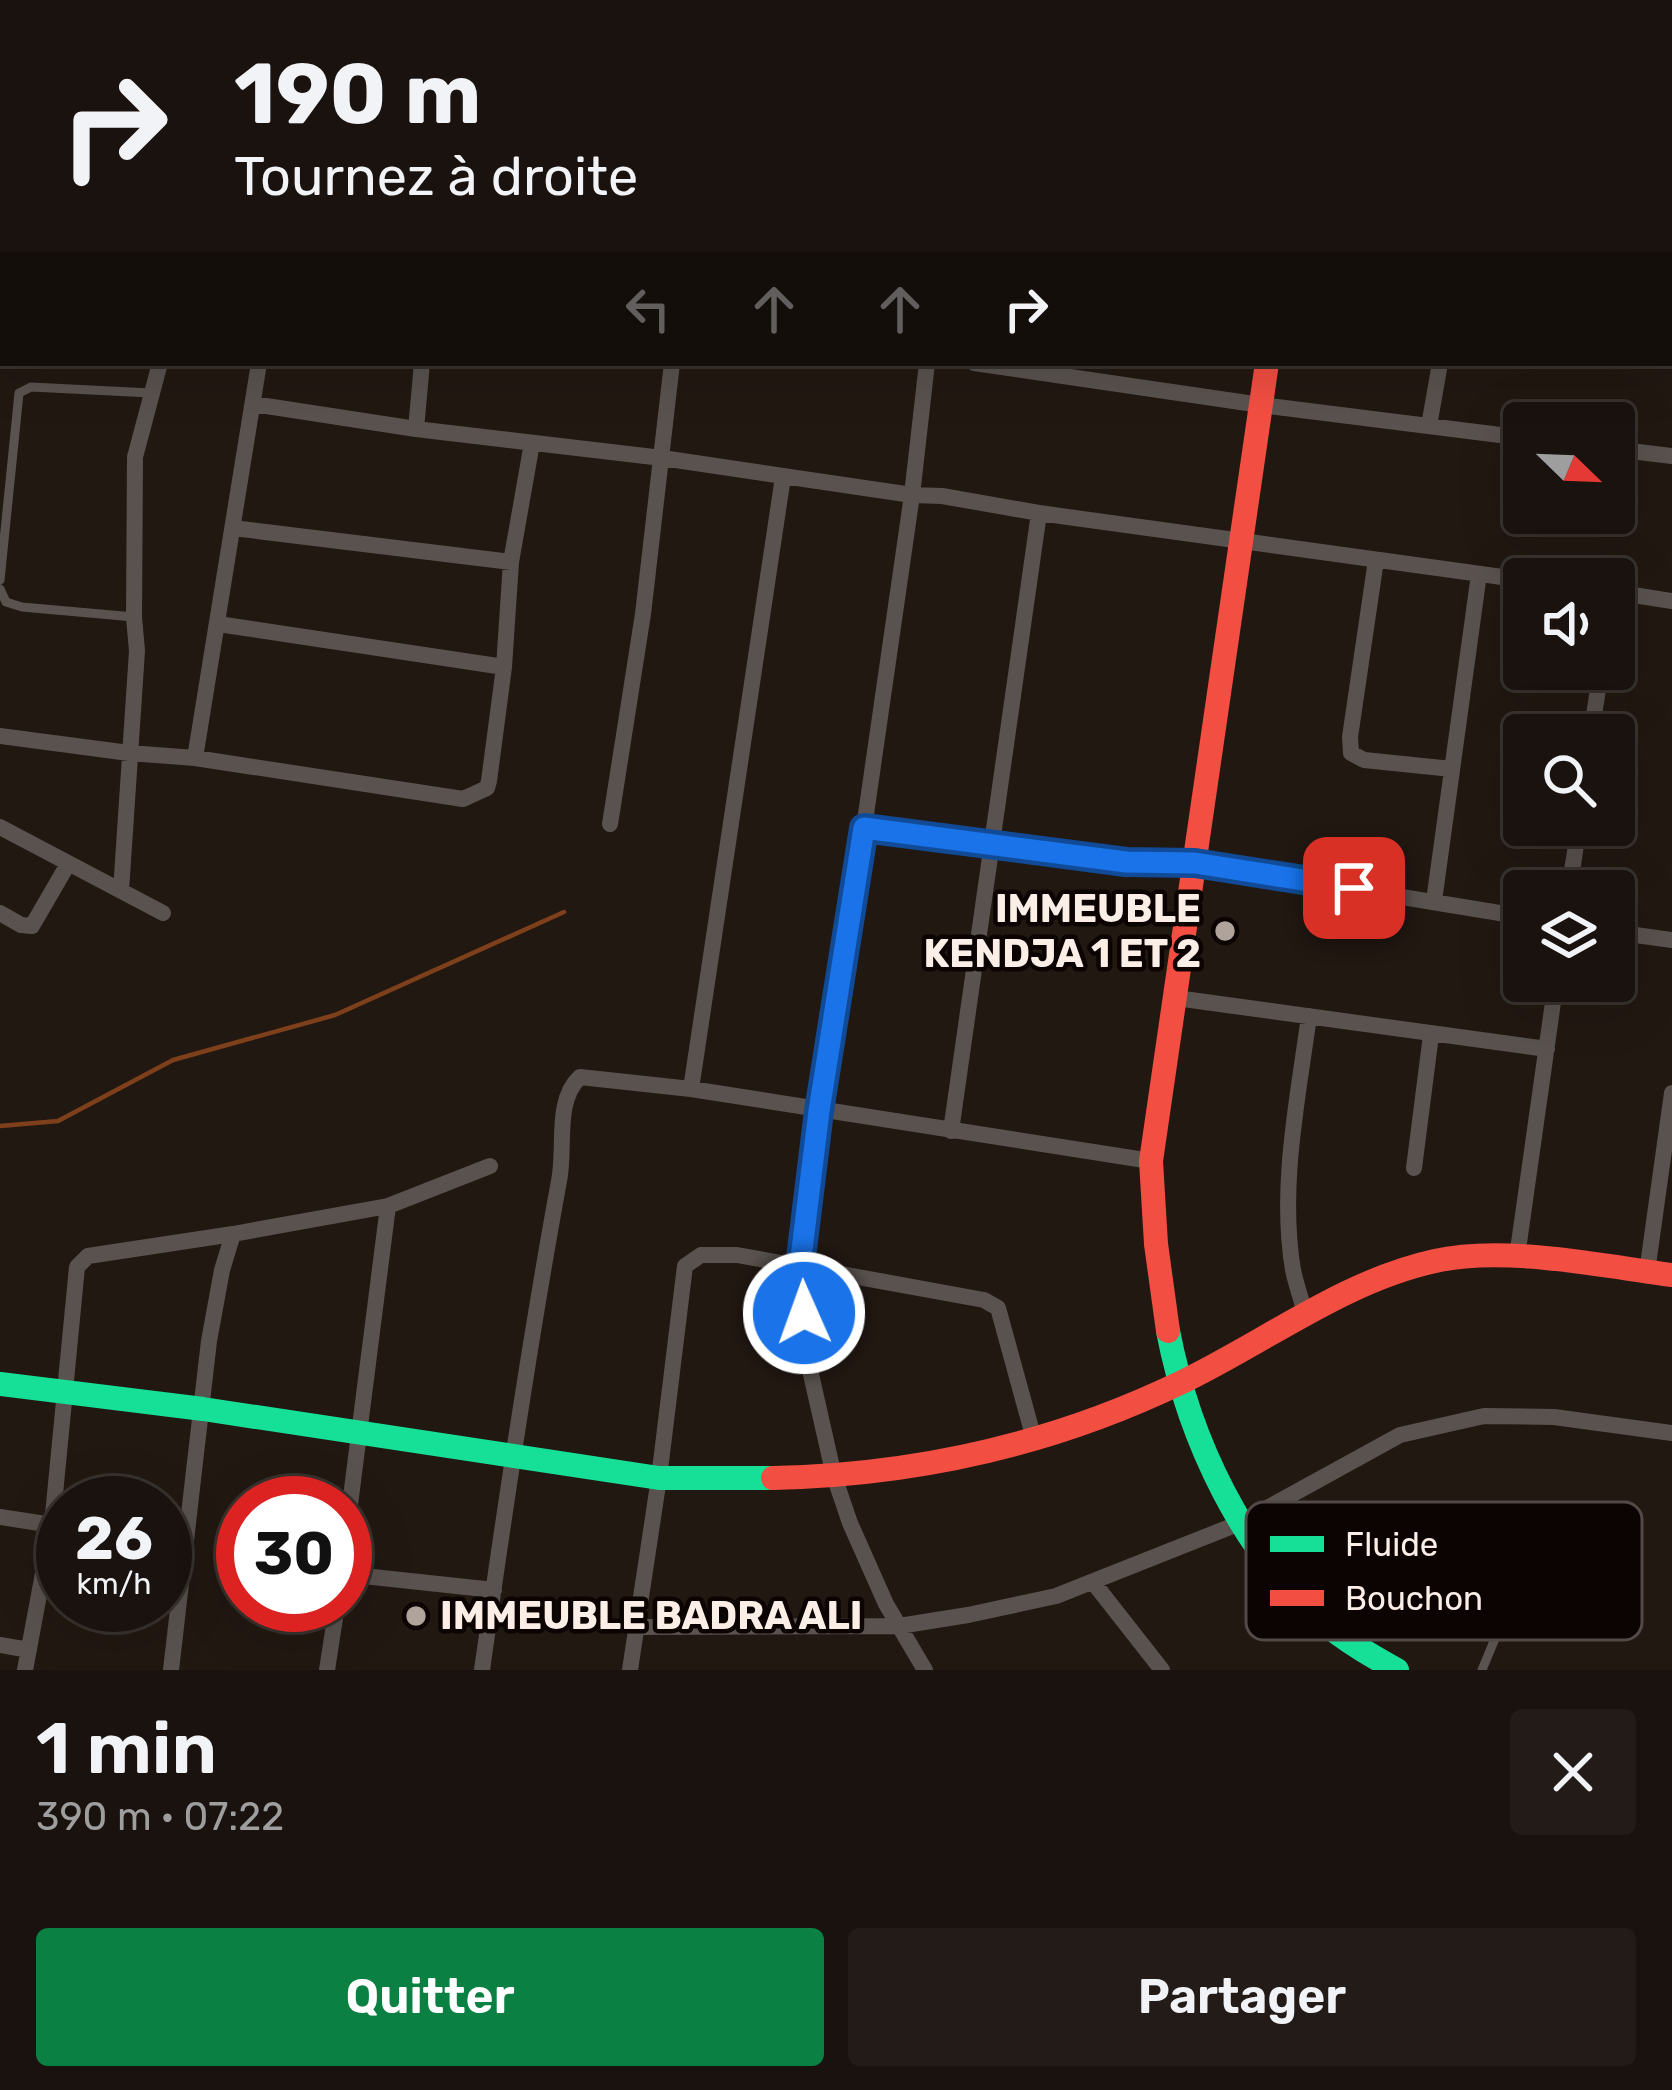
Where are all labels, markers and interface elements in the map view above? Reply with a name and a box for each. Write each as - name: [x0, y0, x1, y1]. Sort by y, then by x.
- text: 190 m: [234, 44, 482, 144]
- icon: right: [36, 48, 192, 204]
- text: Tournez à droite: [234, 145, 638, 209]
- icon: left: [615, 276, 681, 342]
- icon: ahead: [741, 276, 807, 342]
- icon: ahead: [867, 276, 933, 342]
- icon: right: [993, 276, 1059, 342]
- north arrow: [1503, 402, 1635, 534]
- map controls: [1503, 402, 1635, 1002]
- button: sound: [1503, 558, 1635, 690]
- button: search: [1503, 714, 1635, 846]
- pin: [1303, 837, 1405, 939]
- icon: arrive: [1321, 855, 1387, 921]
- button: layers: [1503, 870, 1635, 1002]
- place label: IMMEUBLE KENDJA 1 ET 2: [924, 886, 1201, 977]
- marker: IMMEUBLE KENDJA 1 ET 2: [1212, 918, 1238, 944]
- position arrow: [741, 1250, 867, 1376]
- speed limit sign: 30: [216, 1476, 372, 1632]
- legend: [1246, 1502, 1642, 1640]
- text: 26: [75, 1503, 153, 1574]
- text: Fluide: [1345, 1525, 1438, 1564]
- text: km/h: [77, 1566, 151, 1602]
- text: Bouchon: [1345, 1579, 1483, 1618]
- place label: IMMEUBLE BADRA ALI: [440, 1593, 862, 1639]
- marker: IMMEUBLE BADRA ALI: [403, 1603, 429, 1629]
- text: 1 min: [36, 1706, 217, 1791]
- button: close: [1510, 1709, 1636, 1835]
- text: 390 m · 07:22: [36, 1794, 284, 1840]
- button: Quitter: [36, 1928, 824, 2066]
- button: Partager: [848, 1928, 1636, 2066]

